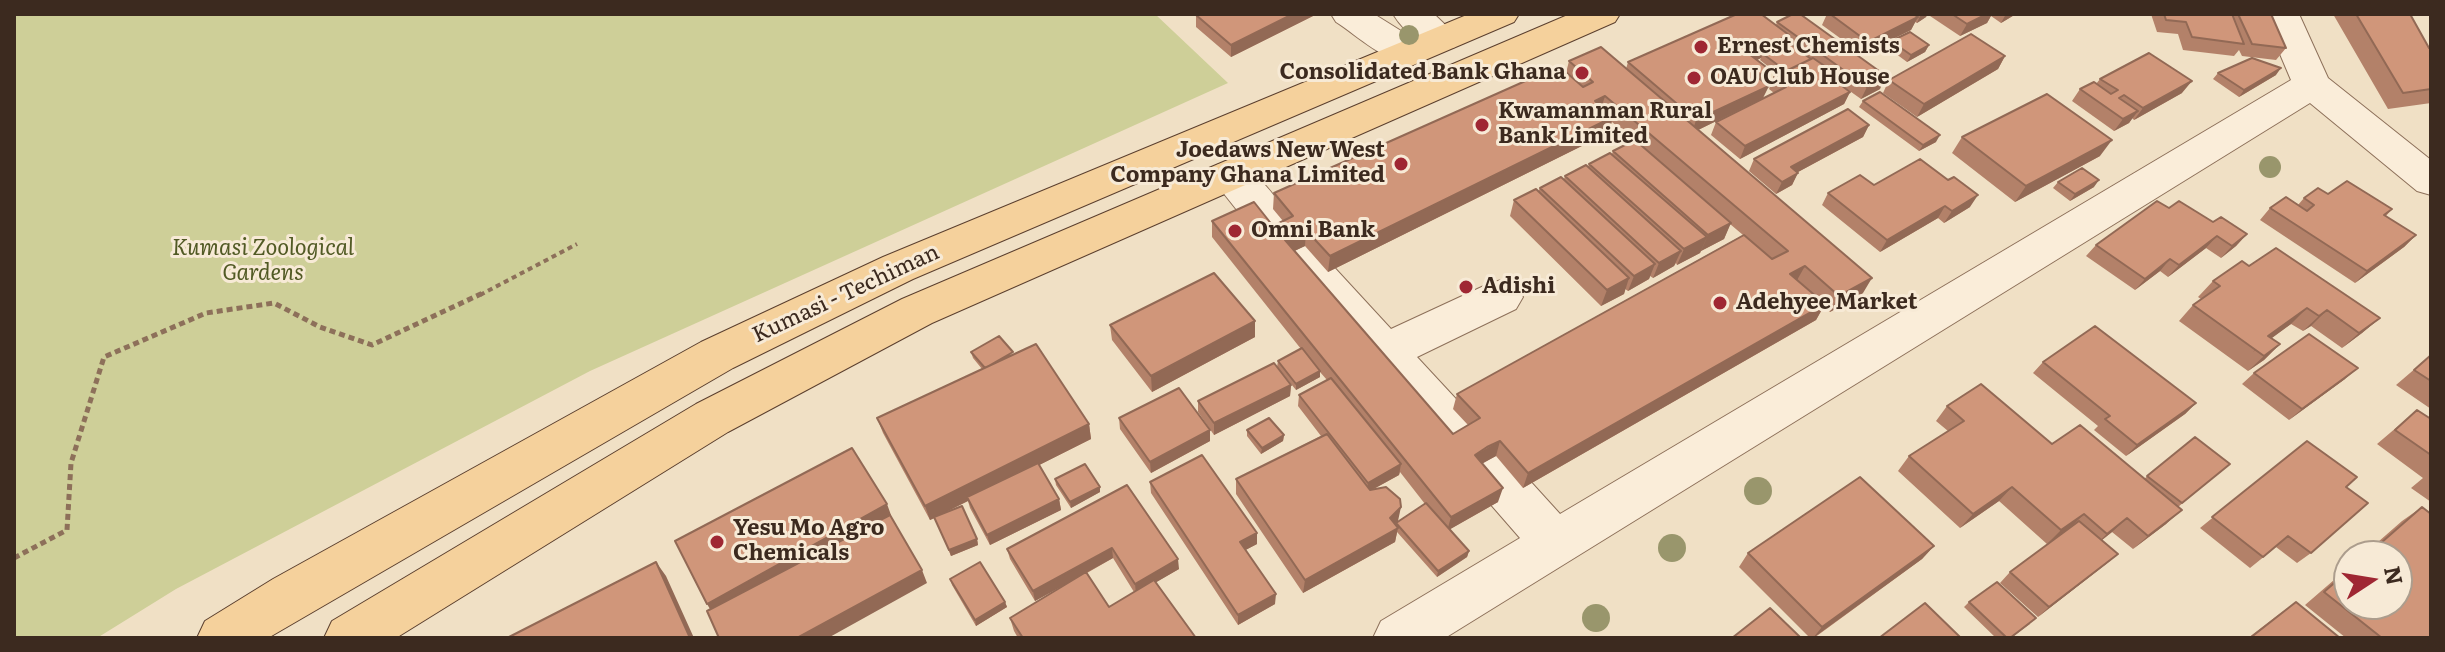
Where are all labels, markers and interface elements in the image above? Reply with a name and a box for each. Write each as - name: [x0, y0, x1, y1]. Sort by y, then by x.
- place label: Ernest Chemists: [1717, 34, 1900, 60]
- marker: Ernest Chemists: [1692, 38, 1710, 56]
- place label: Consolidated Bank Ghana: [1279, 60, 1566, 86]
- marker: Consolidated Bank Ghana: [1573, 64, 1591, 82]
- place label: OAU Club House: [1710, 65, 1890, 91]
- marker: OAU Club House: [1685, 69, 1703, 87]
- place label: Kwamanman Rural Bank Limited: [1498, 99, 1712, 150]
- marker: Kwamanman Rural Bank Limited: [1473, 116, 1491, 134]
- place label: Joedaws New West Company Ghana Limited: [1110, 138, 1385, 190]
- marker: Joedaws New West Company Ghana Limited: [1392, 155, 1410, 173]
- place label: Omni Bank: [1251, 218, 1375, 244]
- marker: Omni Bank: [1226, 222, 1244, 240]
- park label: Kumasi Zoological Gardens: [172, 236, 354, 288]
- street label: Kumasi - Techiman: [749, 239, 943, 349]
- place label: Adishi: [1482, 274, 1555, 300]
- marker: Adishi: [1457, 278, 1475, 296]
- place label: Adehyee Market: [1736, 290, 1917, 316]
- marker: Adehyee Market: [1711, 294, 1729, 312]
- place label: Yesu Mo Agro Chemicals: [733, 516, 884, 568]
- marker: Yesu Mo Agro Chemicals: [708, 533, 726, 551]
- north arrow: [2333, 540, 2413, 620]
- text: N: [2377, 563, 2413, 588]

